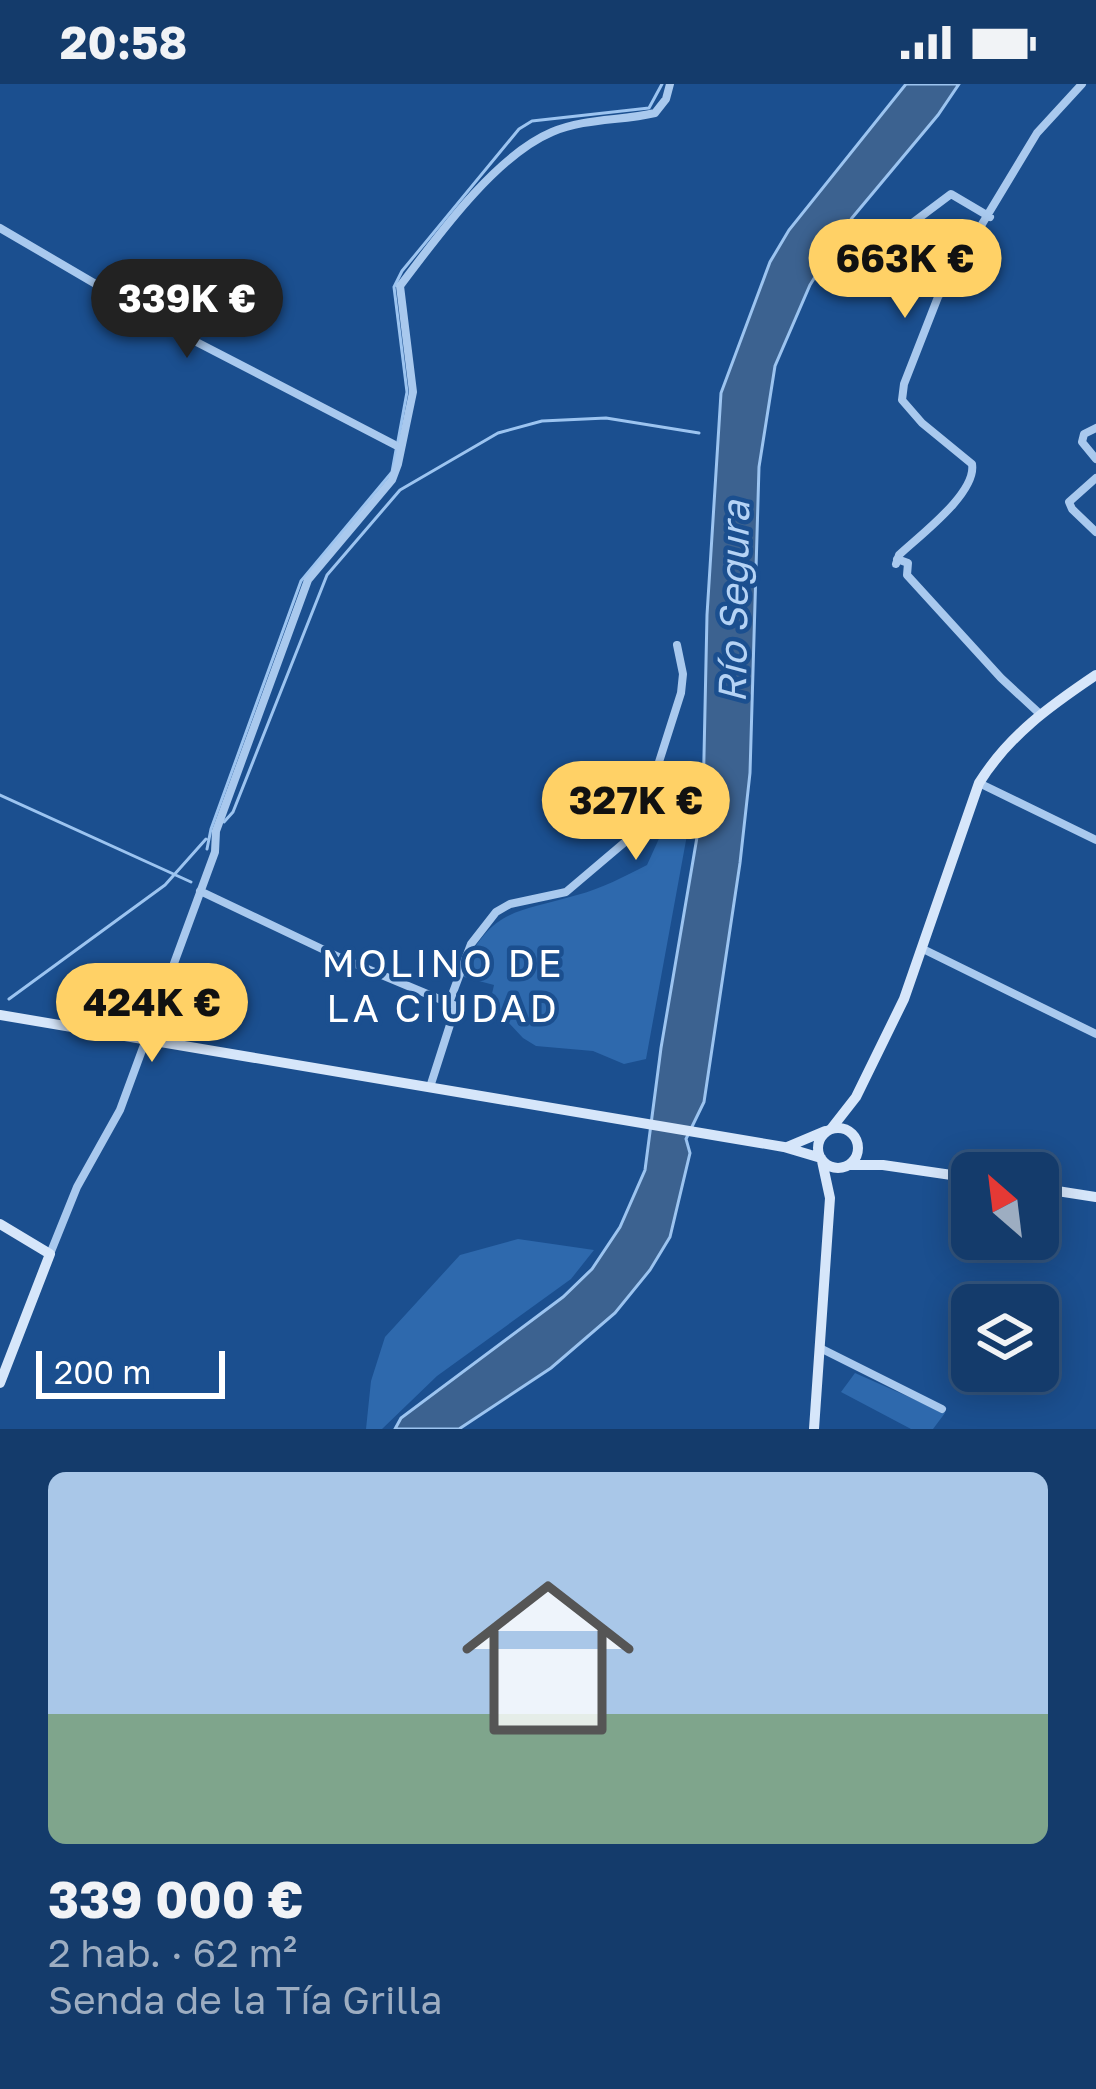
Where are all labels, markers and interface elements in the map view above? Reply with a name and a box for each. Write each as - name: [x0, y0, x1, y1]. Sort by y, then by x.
- text: 20:58: [60, 15, 187, 69]
- pin: 663K €: [807, 219, 1003, 321]
- text: 663K €: [836, 234, 974, 281]
- pin: 339K €: [89, 259, 285, 361]
- text: 339K €: [118, 274, 256, 321]
- water label: Río Segura: [708, 499, 758, 703]
- pin: 327K €: [538, 761, 734, 863]
- text: 327K €: [569, 776, 703, 823]
- district label: MOLINO DE LA CIUDAD: [321, 939, 565, 1031]
- pin: 424K €: [54, 963, 250, 1065]
- text: 424K €: [83, 978, 221, 1025]
- north arrow: [951, 1152, 1059, 1260]
- map controls: [951, 1152, 1059, 1392]
- button: layers: [951, 1284, 1059, 1392]
- scale bar: [36, 1345, 225, 1398]
- text: 200 m: [54, 1352, 152, 1391]
- icon: home: [440, 1550, 656, 1766]
- text: 339 000 €: [48, 1868, 304, 1929]
- text: 2 hab. · 62 m²: [48, 1929, 297, 1976]
- text: Senda de la Tía Grilla: [48, 1976, 443, 2023]

